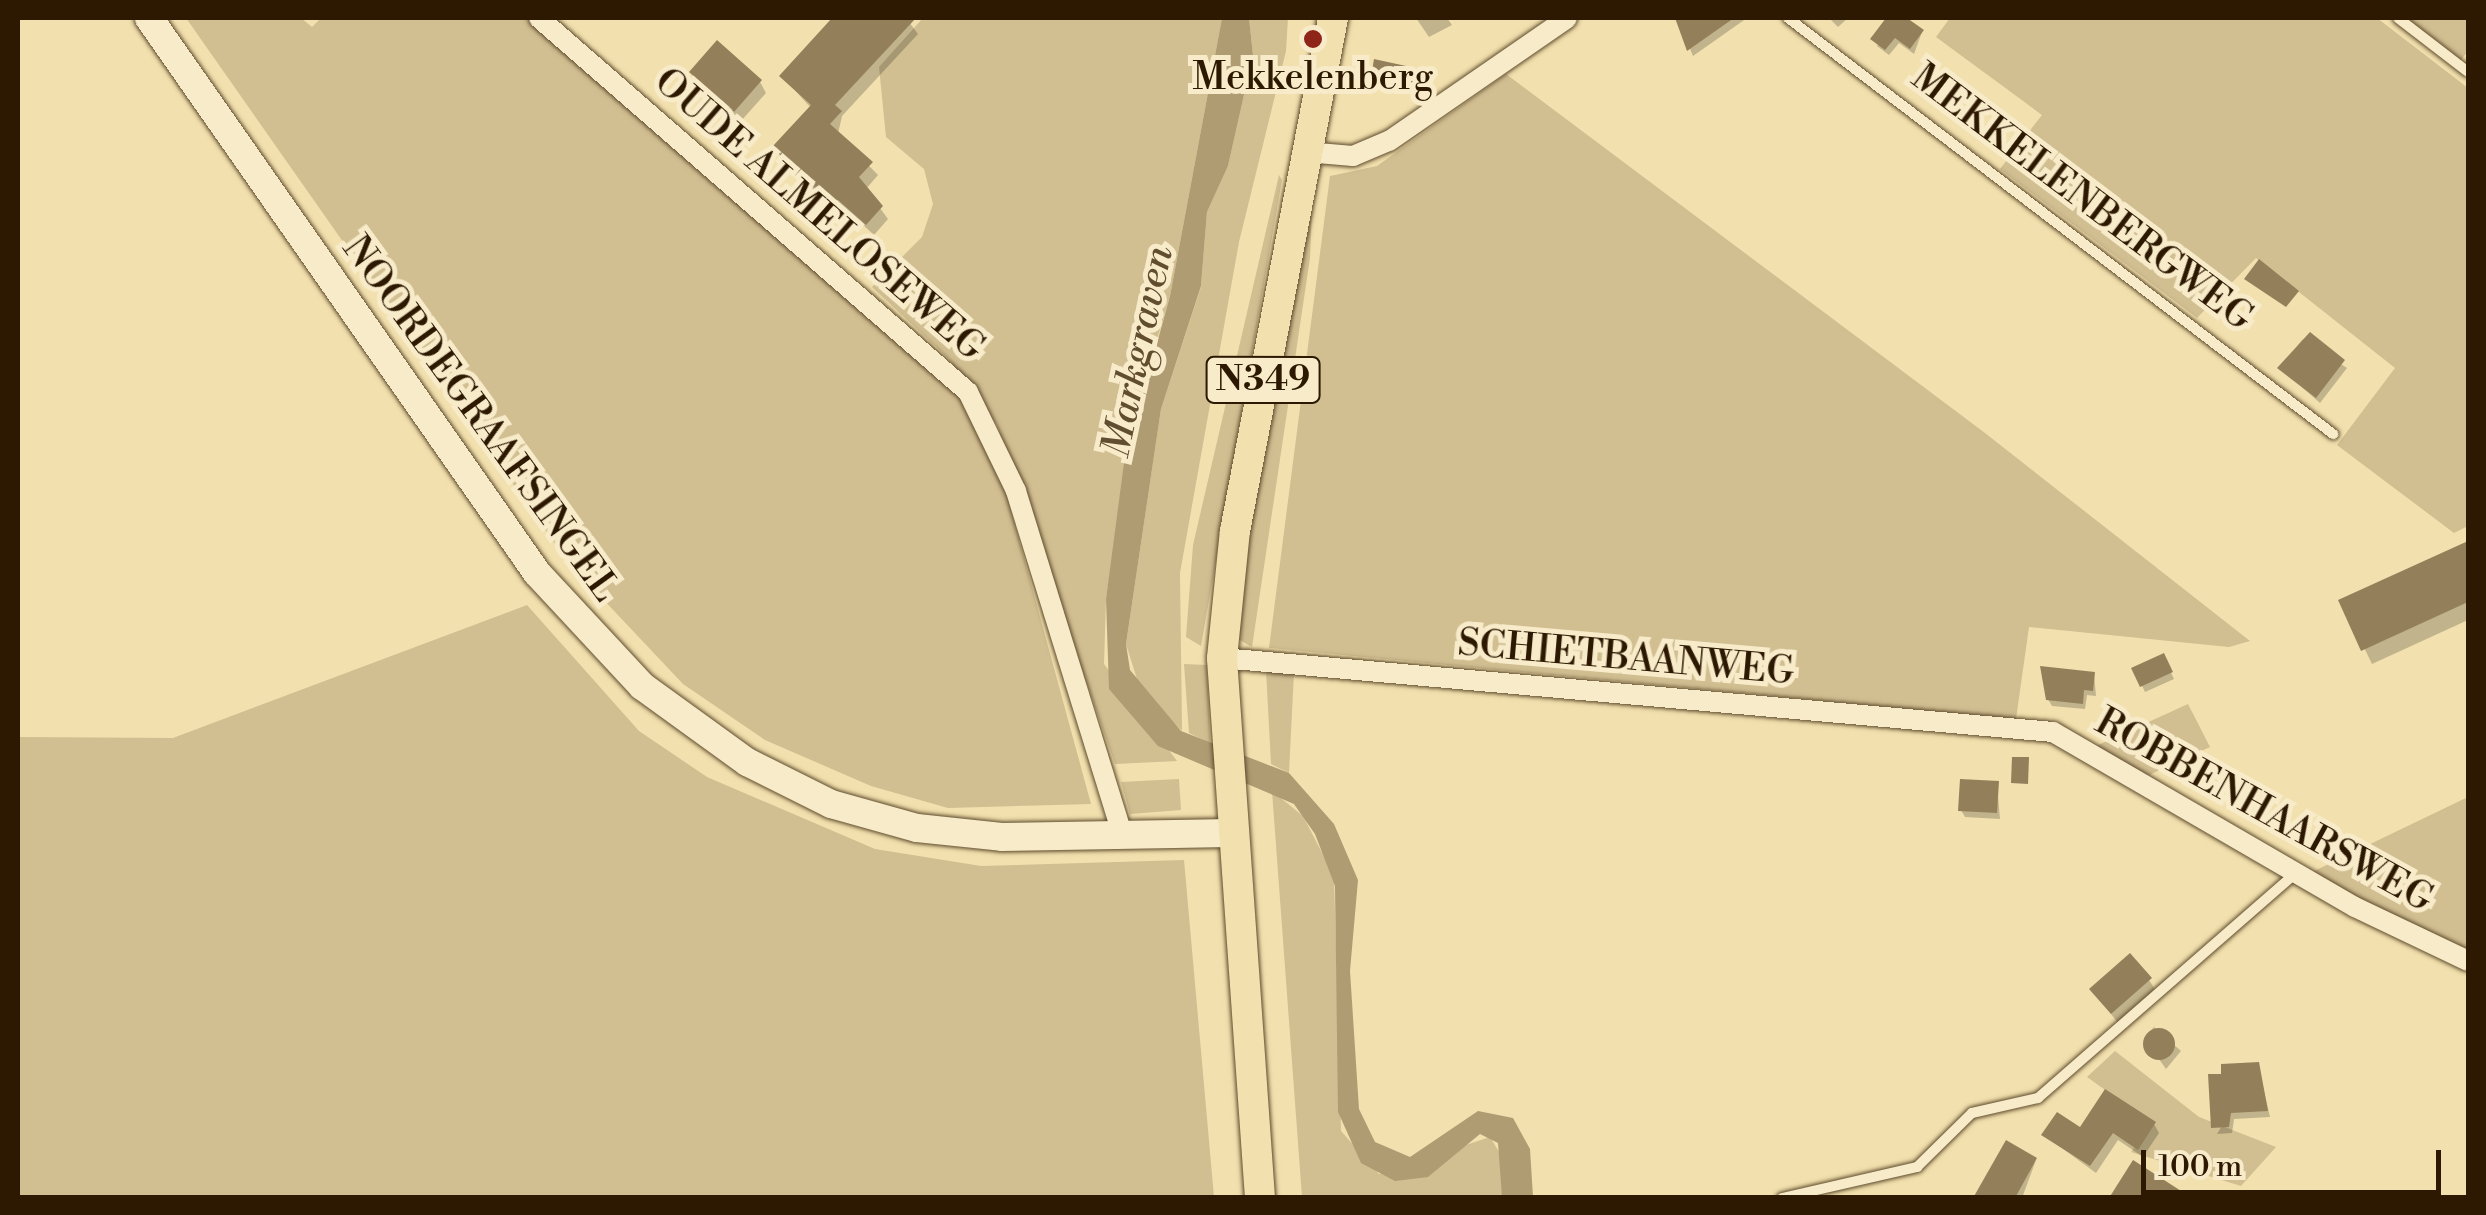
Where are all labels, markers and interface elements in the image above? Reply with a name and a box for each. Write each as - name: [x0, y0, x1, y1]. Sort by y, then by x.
- marker: Mekkelenberg: [1302, 28, 1324, 50]
- place label: Mekkelenberg: [1192, 55, 1434, 101]
- street label: MEKKELENBERGWEG: [1902, 55, 2262, 341]
- street label: OUDE ALMELOSEWEG: [645, 59, 993, 371]
- street label: NOORDEGRAAFSINGEL: [332, 228, 628, 610]
- water label: Markgraven: [1092, 242, 1184, 462]
- road number: N349: [1206, 350, 1320, 410]
- street label: SCHIETBAANWEG: [1456, 621, 1796, 695]
- street label: ROBBENHAARSWEG: [2087, 699, 2441, 923]
- scale bar: [2146, 1130, 2446, 1192]
- text: 100 m: [2158, 1148, 2242, 1186]

